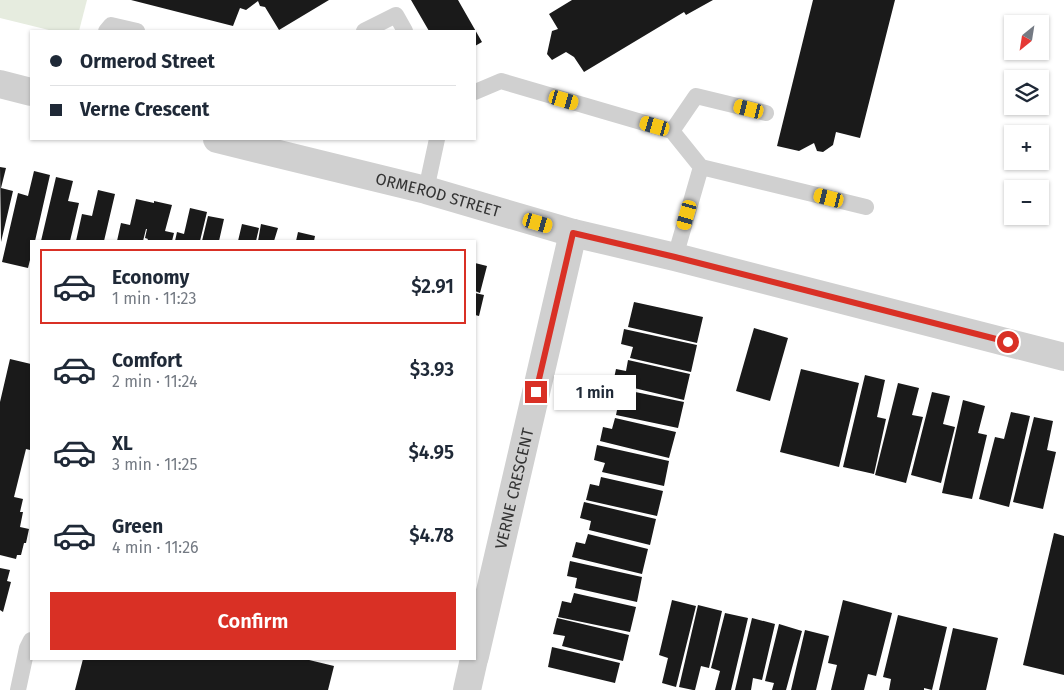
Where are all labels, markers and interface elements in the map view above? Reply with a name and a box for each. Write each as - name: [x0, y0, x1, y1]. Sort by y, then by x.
- north arrow: [1004, 15, 1049, 60]
- map controls: [1004, 15, 1049, 225]
- text: Ormerod Street: [80, 50, 215, 73]
- button: layers: [1004, 70, 1049, 115]
- car: [547, 89, 580, 111]
- text: Verne Crescent: [80, 98, 209, 121]
- car: [732, 98, 765, 120]
- car: [638, 115, 671, 137]
- button: +: [1004, 125, 1049, 170]
- street label: ORMEROD STREET: [374, 169, 503, 221]
- button: −: [1004, 180, 1049, 225]
- car: [812, 187, 845, 209]
- car: [675, 199, 698, 231]
- car: [521, 212, 554, 234]
- icon: car: [52, 264, 97, 309]
- text: Economy: [112, 266, 189, 289]
- text: $2.91: [411, 275, 454, 298]
- text: 1 min · 11:23: [112, 289, 196, 308]
- route start: [997, 331, 1019, 353]
- icon: car: [52, 347, 97, 392]
- text: Comfort: [112, 349, 182, 372]
- text: $3.93: [410, 358, 454, 381]
- text: 2 min · 11:24: [112, 372, 198, 391]
- callout: 1 min: [554, 374, 636, 410]
- route end: [525, 381, 547, 403]
- text: 1 min: [576, 383, 614, 402]
- street label: VERNE CRESCENT: [491, 426, 538, 551]
- icon: car: [52, 430, 97, 475]
- text: XL: [112, 432, 133, 455]
- text: $4.95: [408, 441, 454, 464]
- text: 3 min · 11:25: [112, 455, 198, 474]
- icon: car: [52, 513, 97, 558]
- text: Green: [112, 515, 163, 538]
- text: $4.78: [409, 524, 454, 547]
- text: 4 min · 11:26: [112, 538, 199, 557]
- button: Confirm: [50, 592, 456, 650]

